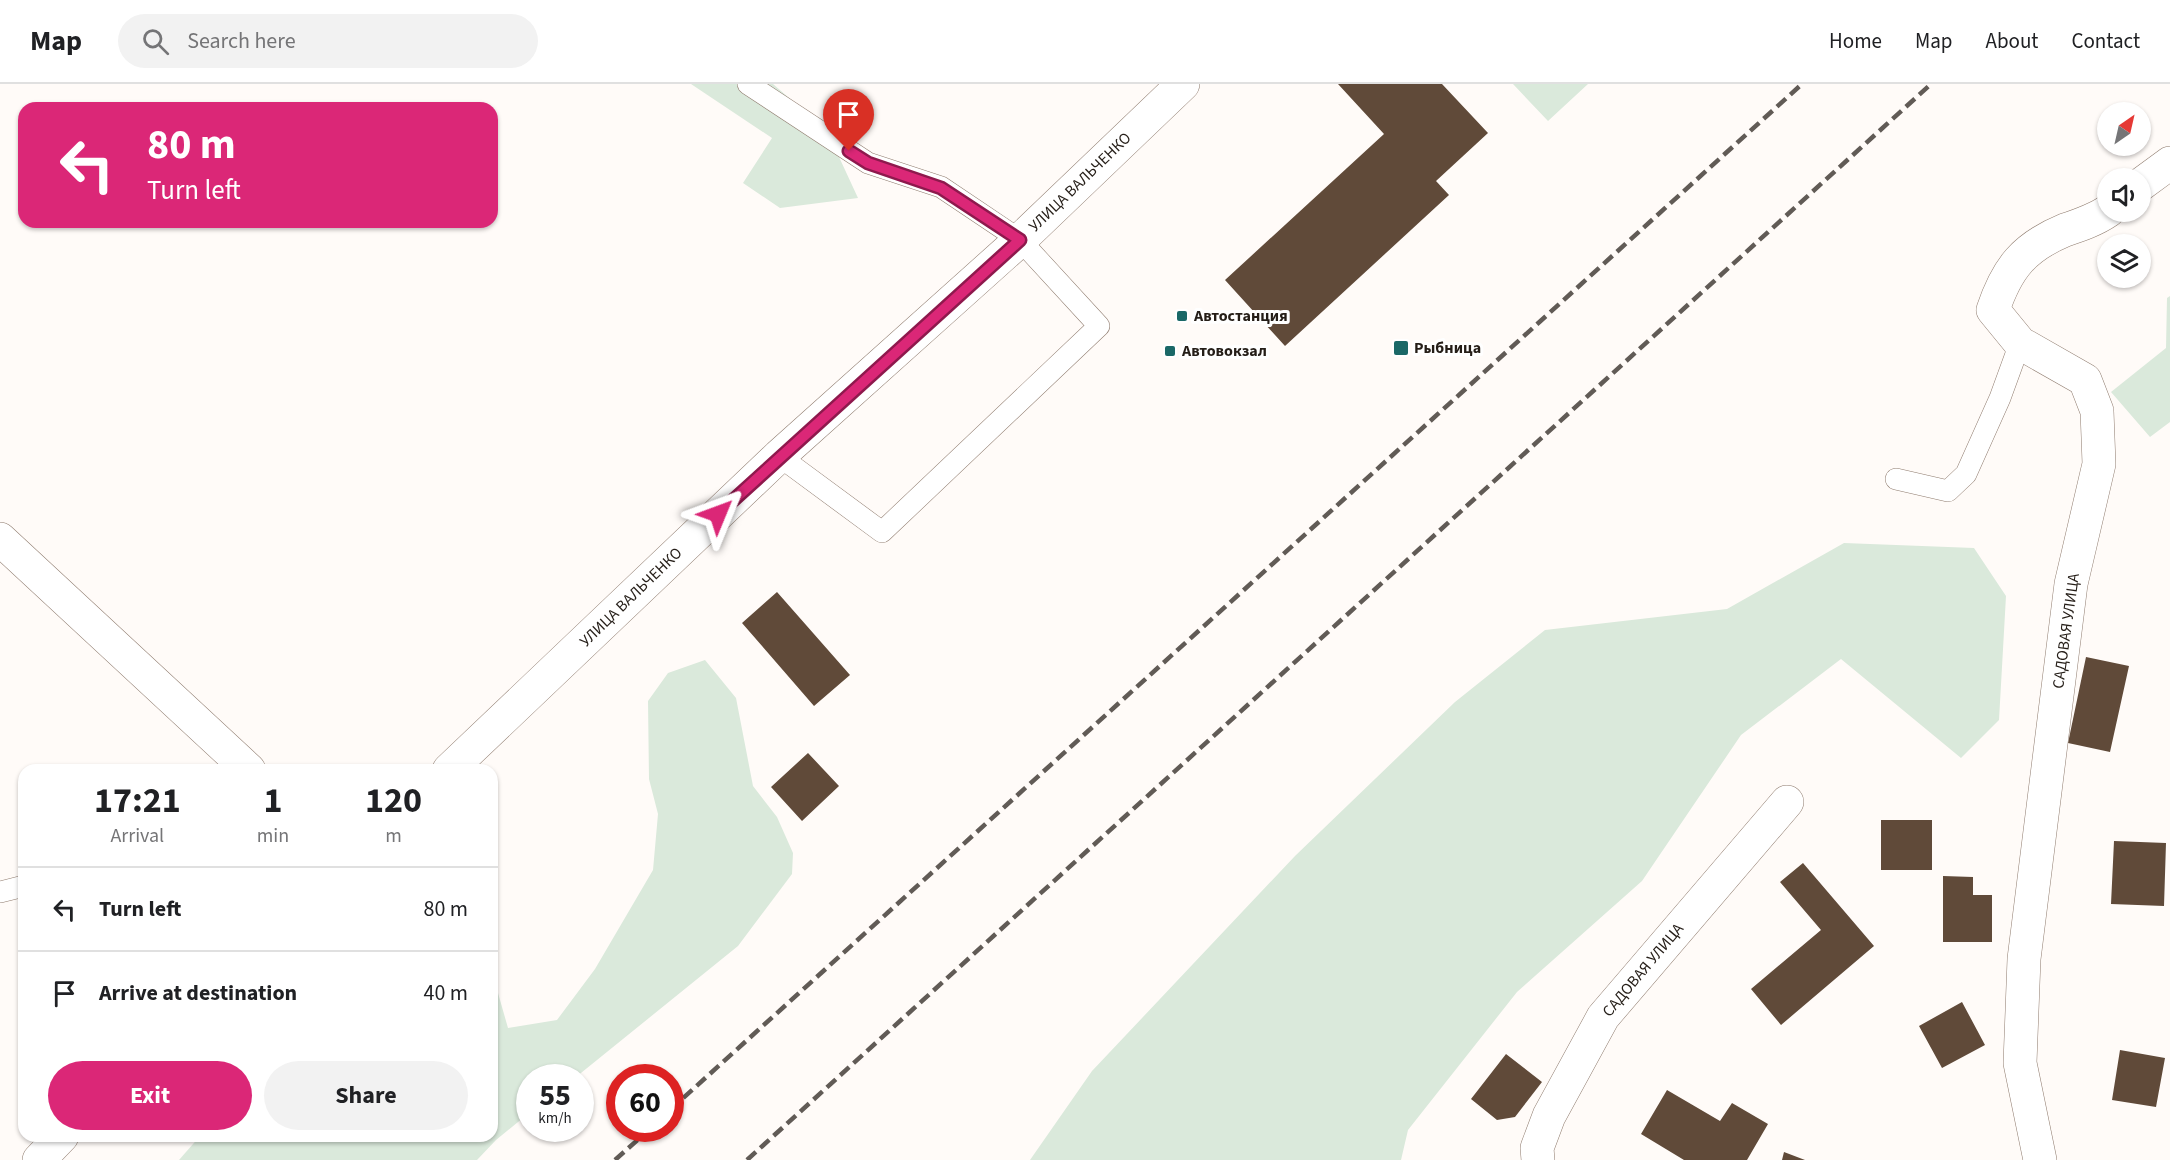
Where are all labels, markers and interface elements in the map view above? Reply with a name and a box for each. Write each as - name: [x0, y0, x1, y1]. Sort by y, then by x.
- search box: [118, 14, 538, 68]
- text: Map: [30, 21, 82, 61]
- icon: search: [139, 25, 172, 58]
- text: Search here: [187, 25, 296, 57]
- text: Home: [1829, 26, 1882, 56]
- text: Map: [1915, 26, 1953, 56]
- text: About: [1986, 26, 2038, 56]
- text: Contact: [2071, 26, 2140, 56]
- pin: [823, 89, 874, 151]
- icon: arrive: [832, 98, 865, 131]
- north arrow: [2097, 102, 2151, 156]
- map controls: [2097, 102, 2151, 288]
- text: 80 m: [147, 115, 236, 175]
- icon: left: [48, 126, 126, 204]
- street label: УЛИЦА ВАЛЬЧЕНКО: [1024, 127, 1136, 237]
- button: sound: [2097, 168, 2151, 222]
- text: Turn left: [147, 171, 241, 210]
- button: layers: [2097, 234, 2151, 288]
- place label: Автостанция: [1193, 305, 1288, 327]
- marker: Автостанция: [1175, 309, 1189, 323]
- place label: Рыбница: [1414, 337, 1481, 359]
- marker: Рыбница: [1392, 339, 1410, 357]
- place label: Автовокзал: [1181, 340, 1267, 362]
- marker: Автовокзал: [1163, 344, 1177, 358]
- position arrow: [686, 482, 750, 546]
- street label: УЛИЦА ВАЛЬЧЕНКО: [575, 542, 687, 652]
- street label: САДОВАЯ УЛИЦА: [2047, 572, 2085, 690]
- text: 17:21: [94, 775, 181, 826]
- text: 1: [263, 775, 282, 826]
- text: 120: [365, 775, 422, 826]
- text: Arrival: [110, 822, 164, 850]
- text: min: [257, 822, 289, 850]
- text: m: [385, 822, 402, 850]
- icon: left: [48, 893, 81, 926]
- text: Turn left: [99, 893, 181, 925]
- text: 80 m: [423, 893, 468, 925]
- street label: САДОВАЯ УЛИЦА: [1597, 918, 1689, 1022]
- icon: arrive: [48, 977, 81, 1010]
- text: Arrive at destination: [99, 977, 297, 1009]
- text: 40 m: [423, 977, 468, 1009]
- button: Exit: [48, 1061, 252, 1130]
- button: Share: [264, 1061, 468, 1130]
- speed limit sign: 60: [606, 1064, 684, 1142]
- text: 55: [539, 1074, 571, 1117]
- text: km/h: [538, 1108, 572, 1129]

